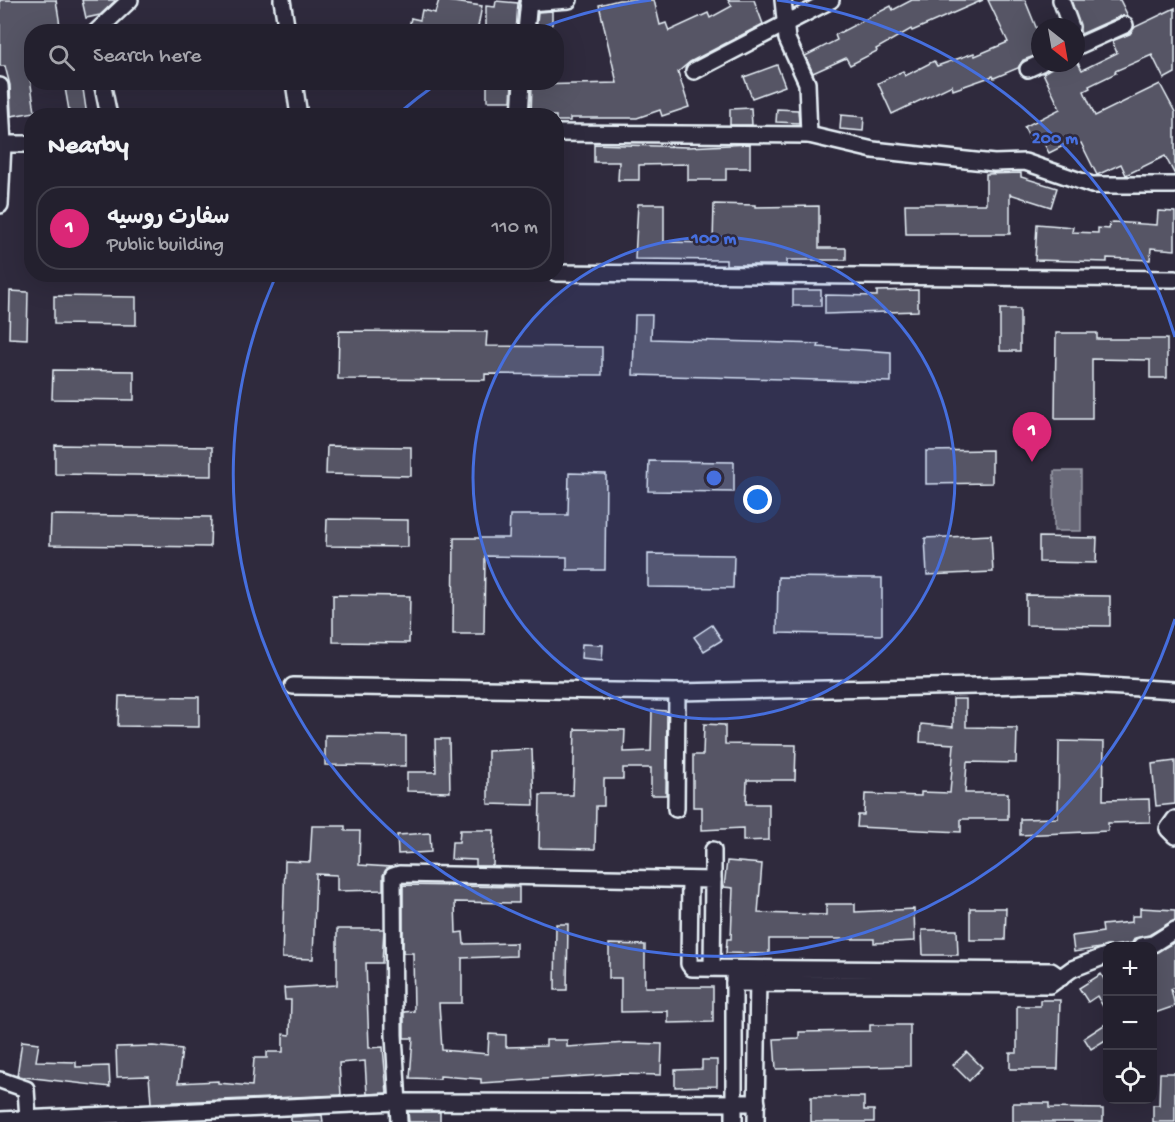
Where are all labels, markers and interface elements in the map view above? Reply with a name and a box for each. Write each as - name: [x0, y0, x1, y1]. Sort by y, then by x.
- north arrow: [1031, 18, 1085, 72]
- search box: [24, 24, 564, 90]
- icon: search: [45, 41, 78, 74]
- text: Search here: [93, 44, 201, 70]
- text: 200 m: [1032, 129, 1078, 150]
- text: Nearby: [48, 132, 129, 163]
- text: سفارت روسیه: [107, 206, 229, 232]
- text: 1: [65, 217, 74, 240]
- text: 110 m: [492, 217, 538, 240]
- text: 100 m: [691, 229, 737, 250]
- text: Public building: [107, 235, 224, 258]
- pin: 1: [1012, 412, 1052, 462]
- centre of rings: [704, 468, 724, 488]
- your location: [743, 485, 772, 514]
- map controls: [1103, 942, 1157, 1104]
- button: +: [1103, 942, 1157, 996]
- button: −: [1103, 996, 1157, 1050]
- button: locate: [1103, 1050, 1157, 1104]

